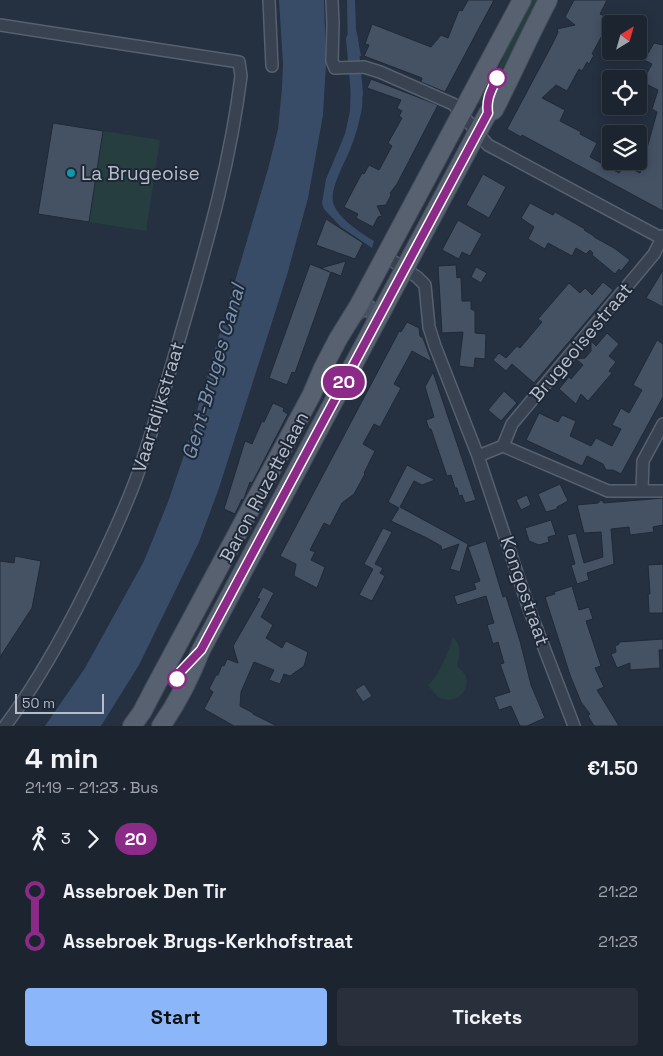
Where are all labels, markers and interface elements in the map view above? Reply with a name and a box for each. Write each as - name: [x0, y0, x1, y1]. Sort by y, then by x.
- north arrow: [602, 15, 648, 60]
- map controls: [602, 15, 647, 170]
- unlabelled marker: [487, 68, 507, 88]
- button: locate: [602, 70, 647, 115]
- button: layers: [602, 125, 647, 170]
- place label: La Brugeoise: [81, 161, 200, 186]
- marker: La Brugeoise: [65, 167, 77, 179]
- street label: Brugeoisestraat: [524, 277, 638, 407]
- water label: Gent-Bruges Canal: [176, 279, 251, 463]
- street label: Vaartdijkstraat: [126, 339, 190, 475]
- line badge: 20: [322, 366, 366, 398]
- text: 20: [333, 370, 355, 393]
- street label: Baron Ruzettelaan: [214, 407, 314, 567]
- street label: Kongostraat: [495, 533, 555, 649]
- unlabelled marker: [167, 669, 187, 689]
- scale bar: [15, 691, 104, 714]
- text: 50 m: [22, 694, 55, 712]
- text: 4 min: [25, 740, 99, 776]
- text: €1.50: [587, 756, 638, 781]
- text: 21:19 – 21:23 · Bus: [25, 777, 159, 798]
- icon: walk: [25, 825, 53, 853]
- icon: forward: [79, 825, 107, 853]
- text: 20: [125, 827, 147, 850]
- text: 3: [61, 828, 71, 849]
- text: Assebroek Den Tir: [63, 879, 226, 904]
- text: 21:22: [598, 881, 638, 902]
- text: Assebroek Brugs-Kerkhofstraat: [63, 929, 353, 954]
- text: 21:23: [598, 931, 638, 952]
- button: Start: [25, 988, 327, 1046]
- button: Tickets: [337, 988, 638, 1046]

